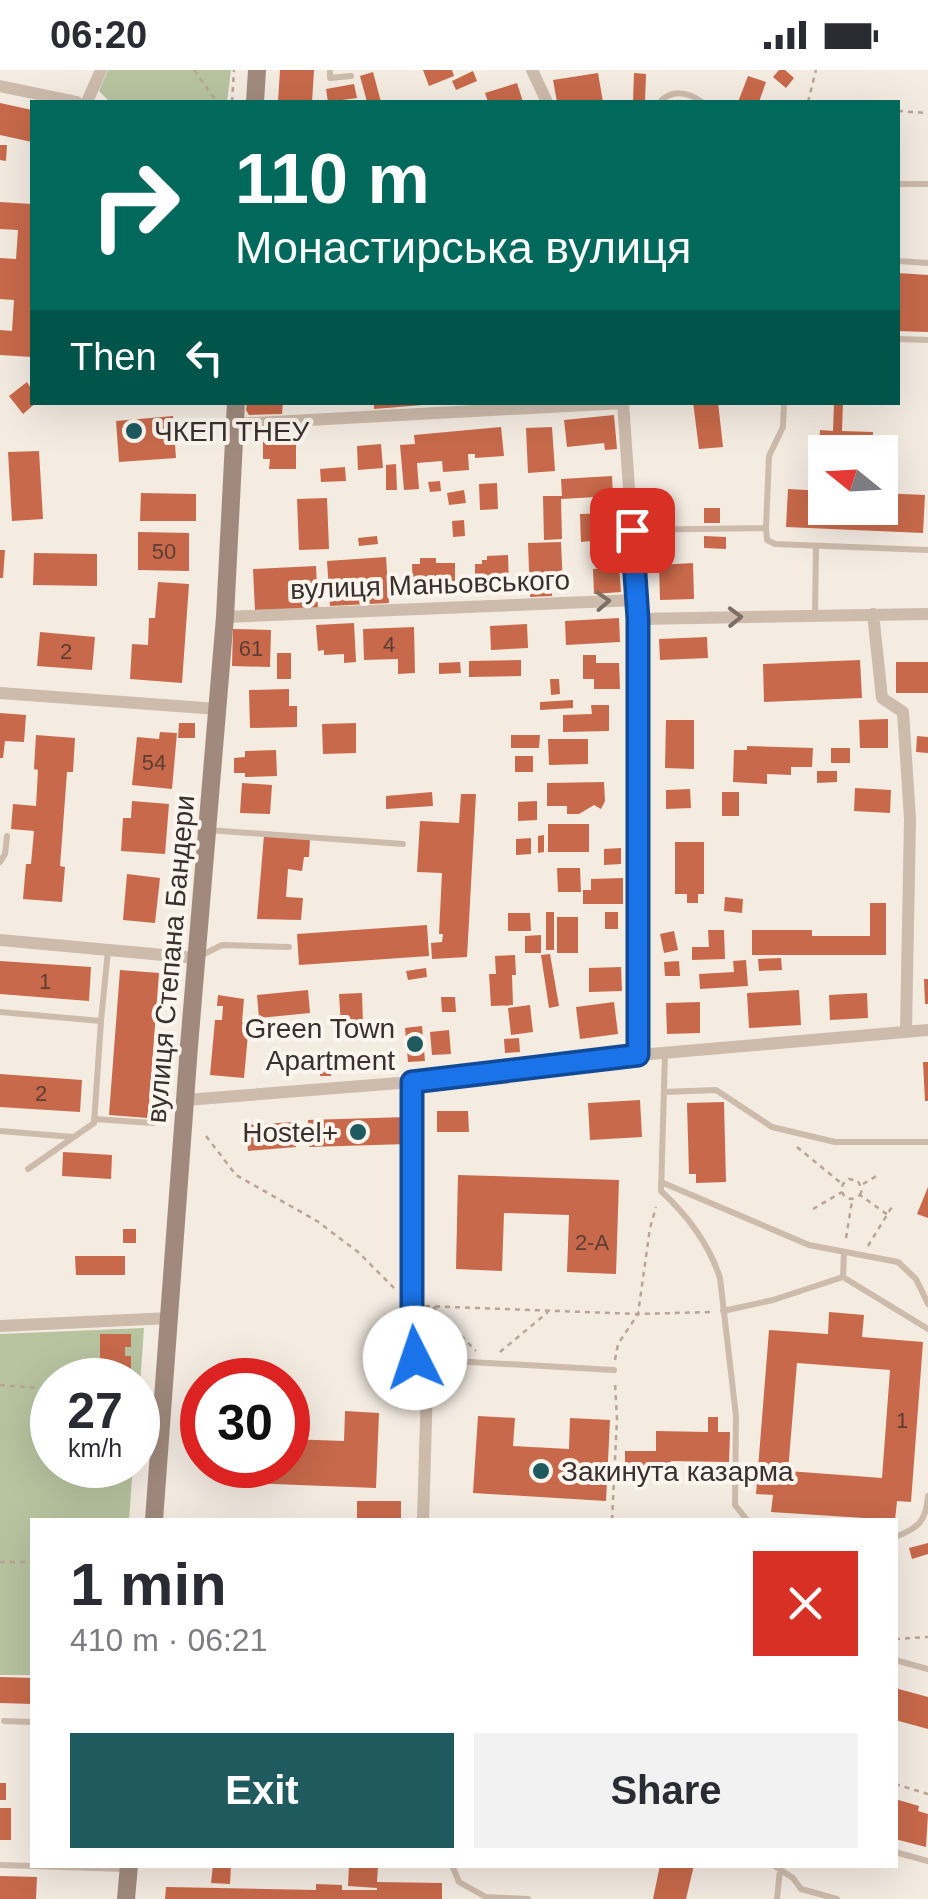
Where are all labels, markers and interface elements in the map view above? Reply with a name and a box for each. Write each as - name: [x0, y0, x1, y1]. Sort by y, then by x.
- text: 06:20: [50, 14, 147, 56]
- icon: right: [70, 140, 200, 270]
- text: 110 m: [235, 140, 430, 218]
- text: Монастирська вулиця: [235, 222, 691, 273]
- icon: left: [177, 330, 232, 385]
- text: Then: [70, 336, 157, 378]
- place label: ЧКЕП ТНЕУ: [154, 416, 310, 447]
- marker: ЧКЕП ТНЕУ: [123, 420, 145, 442]
- north arrow: [808, 435, 898, 525]
- map controls: [808, 435, 898, 525]
- pin: [590, 488, 675, 573]
- icon: arrive: [605, 503, 660, 558]
- house number: 50: [152, 539, 176, 564]
- street label: вулиця Маньовського: [290, 564, 570, 605]
- one-way arrow: [595, 591, 611, 612]
- one-way arrow: [728, 606, 744, 628]
- house number: 4: [383, 632, 395, 657]
- house number: 61: [239, 636, 263, 661]
- house number: 2: [60, 639, 72, 664]
- house number: 54: [142, 750, 166, 775]
- street label: вулиця Степана Бандери: [141, 794, 200, 1124]
- house number: 1: [39, 969, 51, 994]
- place label: Green Town Apartment: [245, 1013, 395, 1076]
- marker: Green Town Apartment: [404, 1033, 426, 1055]
- house number: 2: [35, 1081, 47, 1106]
- place label: Hostel+: [242, 1117, 338, 1148]
- marker: Hostel+: [347, 1121, 369, 1143]
- house number: 2-А: [575, 1230, 609, 1255]
- position arrow: [363, 1306, 467, 1410]
- speed limit sign: 30: [180, 1358, 310, 1488]
- text: 27: [67, 1383, 123, 1439]
- house number: 1: [896, 1408, 908, 1433]
- text: km/h: [68, 1434, 122, 1462]
- place label: Закинута казарма: [561, 1456, 794, 1487]
- marker: Закинута казарма: [530, 1460, 552, 1482]
- text: 1 min: [70, 1551, 227, 1618]
- button: close: [753, 1551, 858, 1656]
- text: 410 m · 06:21: [70, 1622, 267, 1658]
- button: Exit: [70, 1733, 454, 1848]
- button: Share: [474, 1733, 858, 1848]

